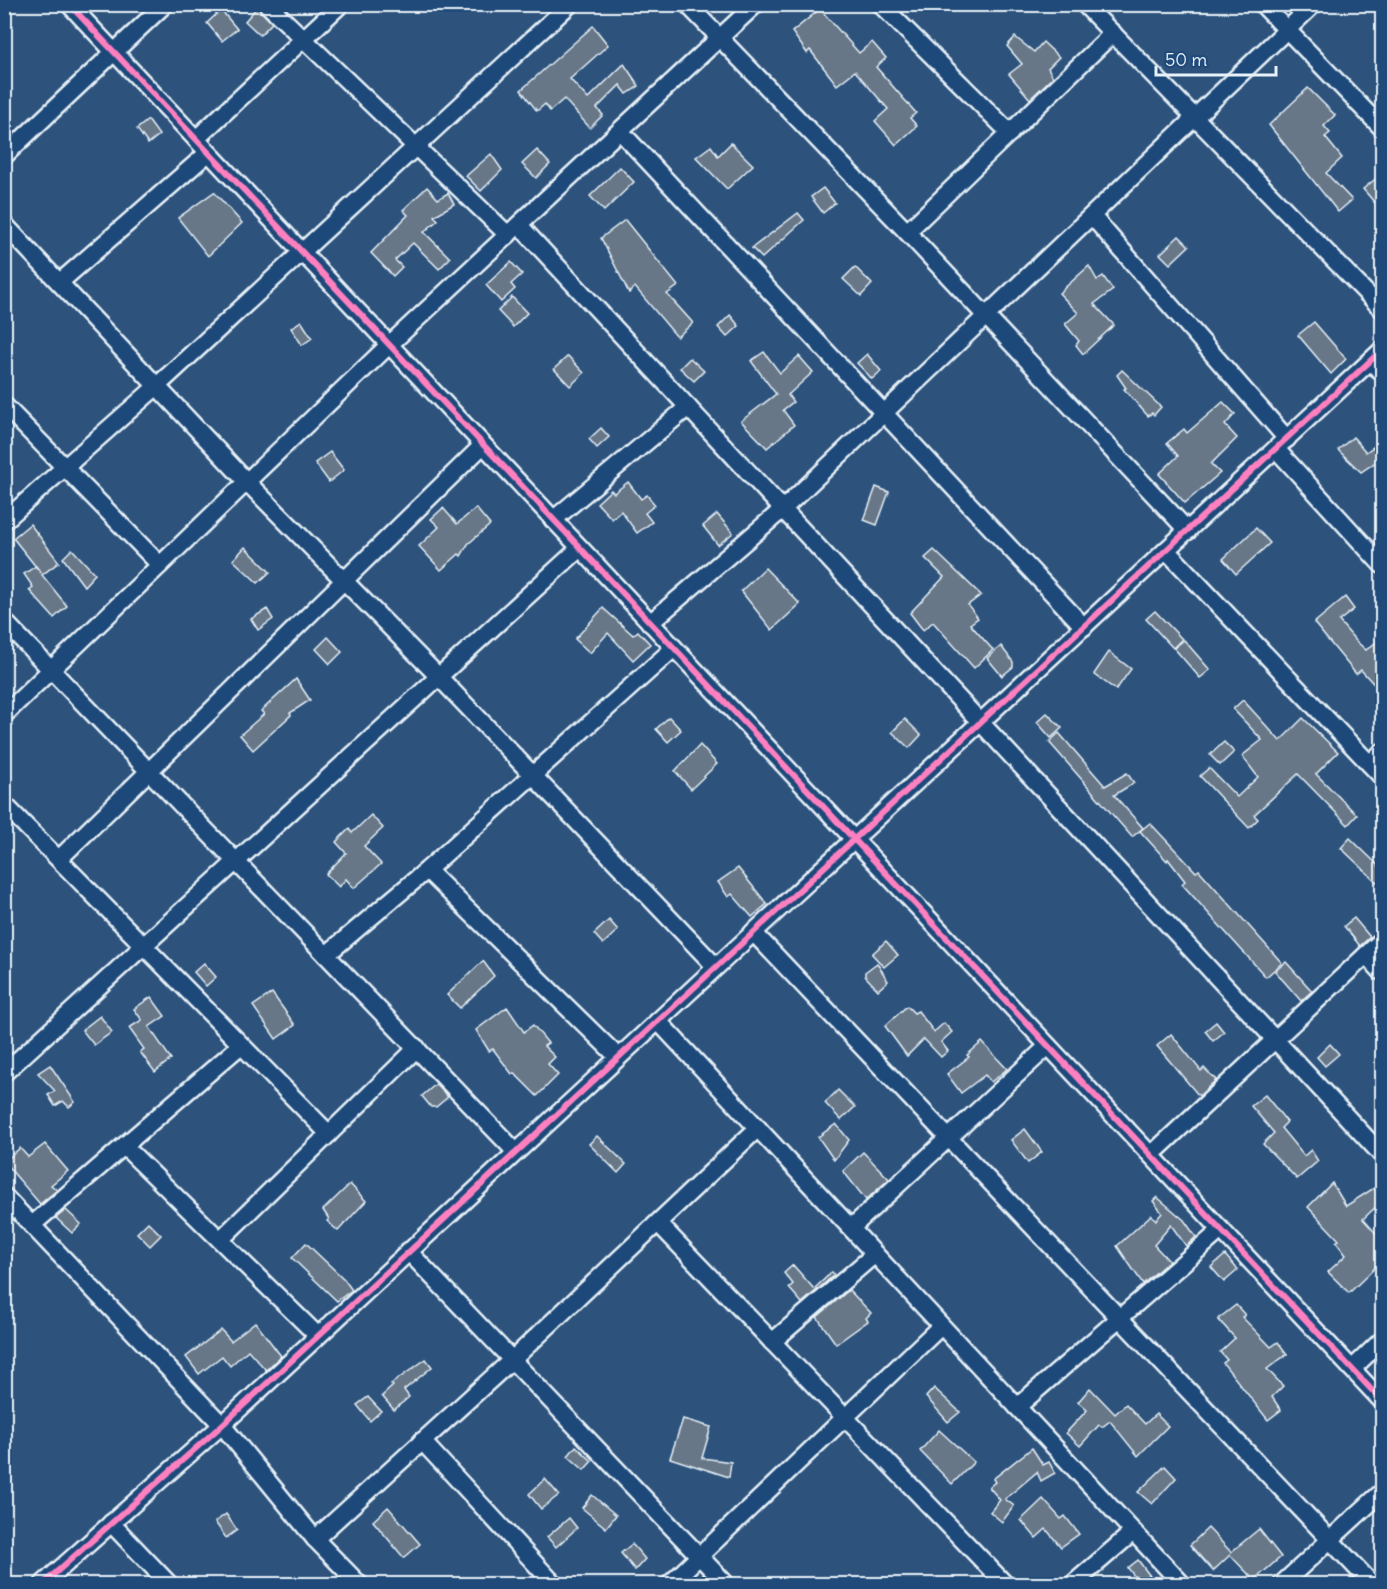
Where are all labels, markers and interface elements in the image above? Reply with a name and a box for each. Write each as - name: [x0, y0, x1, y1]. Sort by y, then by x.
- scale bar: [1156, 39, 1276, 77]
- text: 50 m: [1165, 48, 1207, 71]

